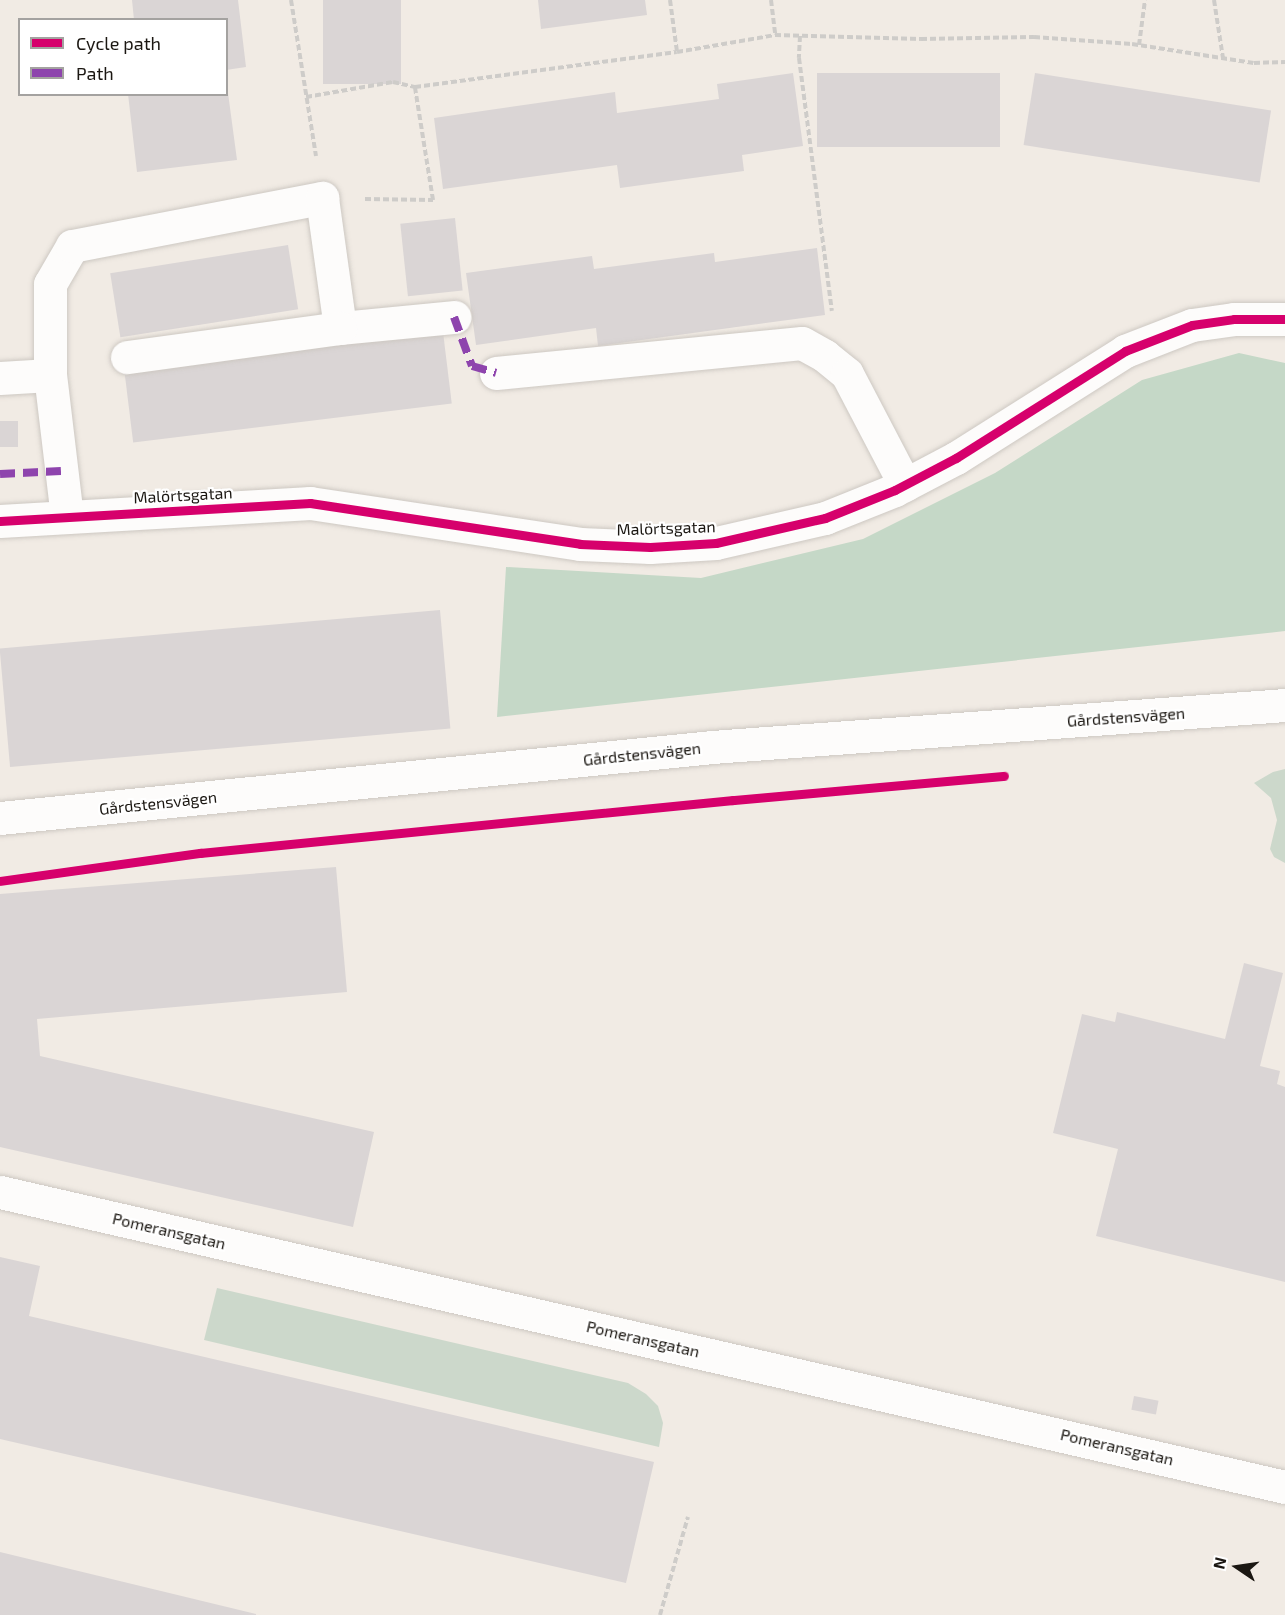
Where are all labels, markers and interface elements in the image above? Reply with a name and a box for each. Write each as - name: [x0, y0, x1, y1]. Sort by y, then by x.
- legend: [18, 18, 228, 96]
- text: Cycle path: [76, 32, 161, 54]
- text: Path: [76, 62, 114, 84]
- street label: Malörtsgatan: [133, 483, 233, 507]
- street label: Malörtsgatan: [616, 517, 716, 539]
- street label: Gårdstensvägen: [1066, 703, 1186, 731]
- street label: Gårdstensvägen: [582, 738, 702, 770]
- street label: Gårdstensvägen: [98, 787, 218, 819]
- street label: Pomeransgatan: [111, 1209, 227, 1253]
- street label: Pomeransgatan: [585, 1317, 701, 1361]
- street label: Pomeransgatan: [1059, 1425, 1175, 1469]
- north arrow: [1207, 1537, 1267, 1597]
- text: N: [1208, 1555, 1230, 1571]

